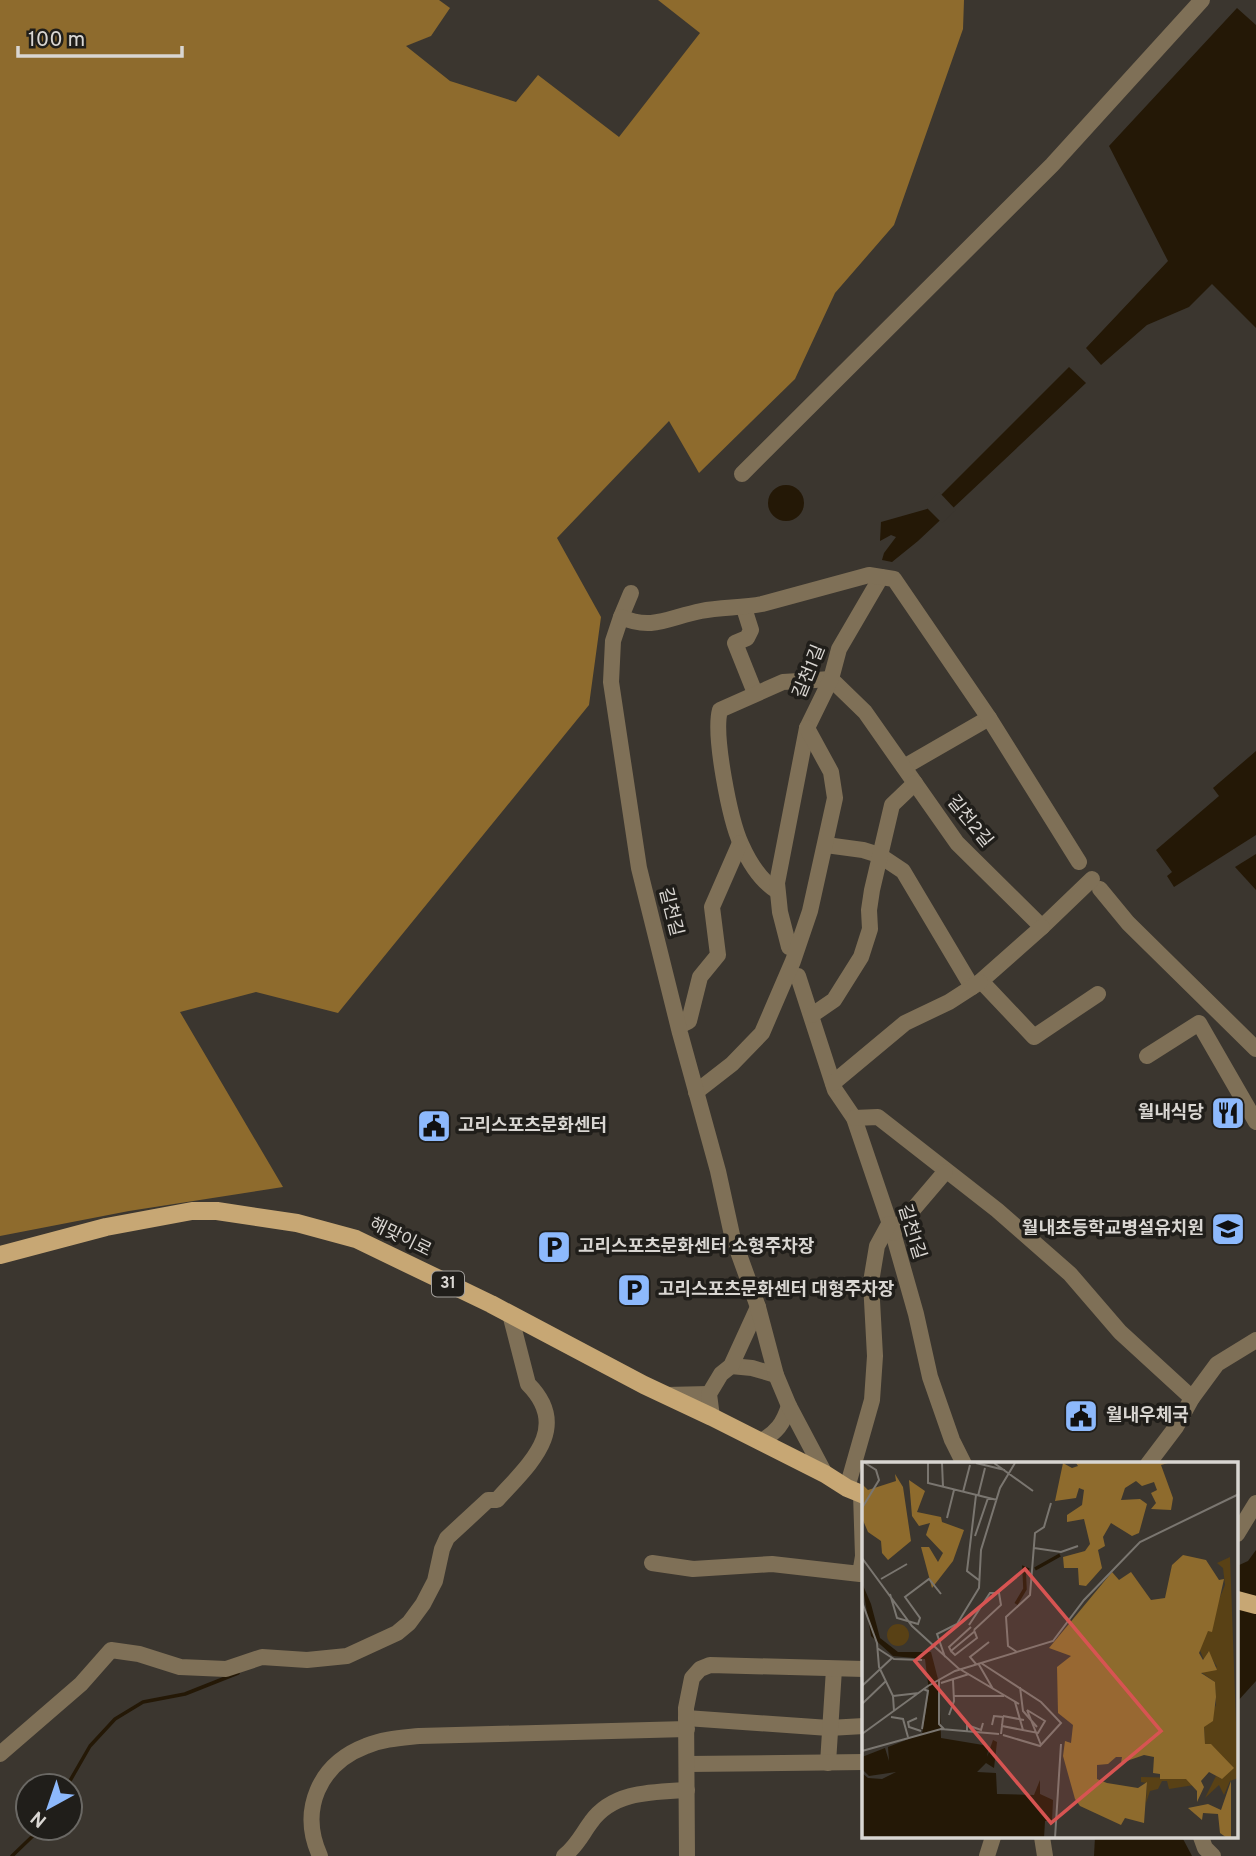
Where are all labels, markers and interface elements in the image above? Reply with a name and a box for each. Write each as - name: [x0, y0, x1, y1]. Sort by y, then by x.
- scale bar: [18, 14, 182, 58]
- text: 100 m: [28, 27, 85, 54]
- street label: 길천1길: [789, 642, 831, 702]
- street label: 길천2길: [941, 791, 997, 853]
- street label: 길천길: [653, 885, 687, 939]
- restaurant icon: 월내식당: [1209, 1094, 1247, 1132]
- place label: 월내식당: [1138, 1102, 1204, 1125]
- public building icon: 고리스포츠문화센터: [415, 1107, 453, 1145]
- place label: 고리스포츠문화센터: [458, 1115, 607, 1138]
- street label: 길천1길: [892, 1202, 930, 1262]
- school or university icon: 월내초등학교병설유치원: [1209, 1210, 1247, 1248]
- street label: 해맞이로: [365, 1213, 435, 1263]
- place label: 월내초등학교병설유치원: [1022, 1218, 1204, 1241]
- parking icon: 고리스포츠문화센터 소형주차장: [535, 1228, 573, 1266]
- place label: 고리스포츠문화센터 소형주차장: [578, 1236, 815, 1259]
- parking icon: 고리스포츠문화센터 대형주차장: [615, 1271, 653, 1309]
- road number: 31: [432, 1272, 464, 1296]
- place label: 고리스포츠문화센터 대형주차장: [658, 1279, 895, 1302]
- public building icon: 월내우체국: [1062, 1397, 1100, 1435]
- place label: 월내우체국: [1106, 1405, 1189, 1428]
- inset map: [862, 1462, 1238, 1839]
- north arrow: [14, 1772, 84, 1842]
- text: N: [26, 1805, 52, 1832]

